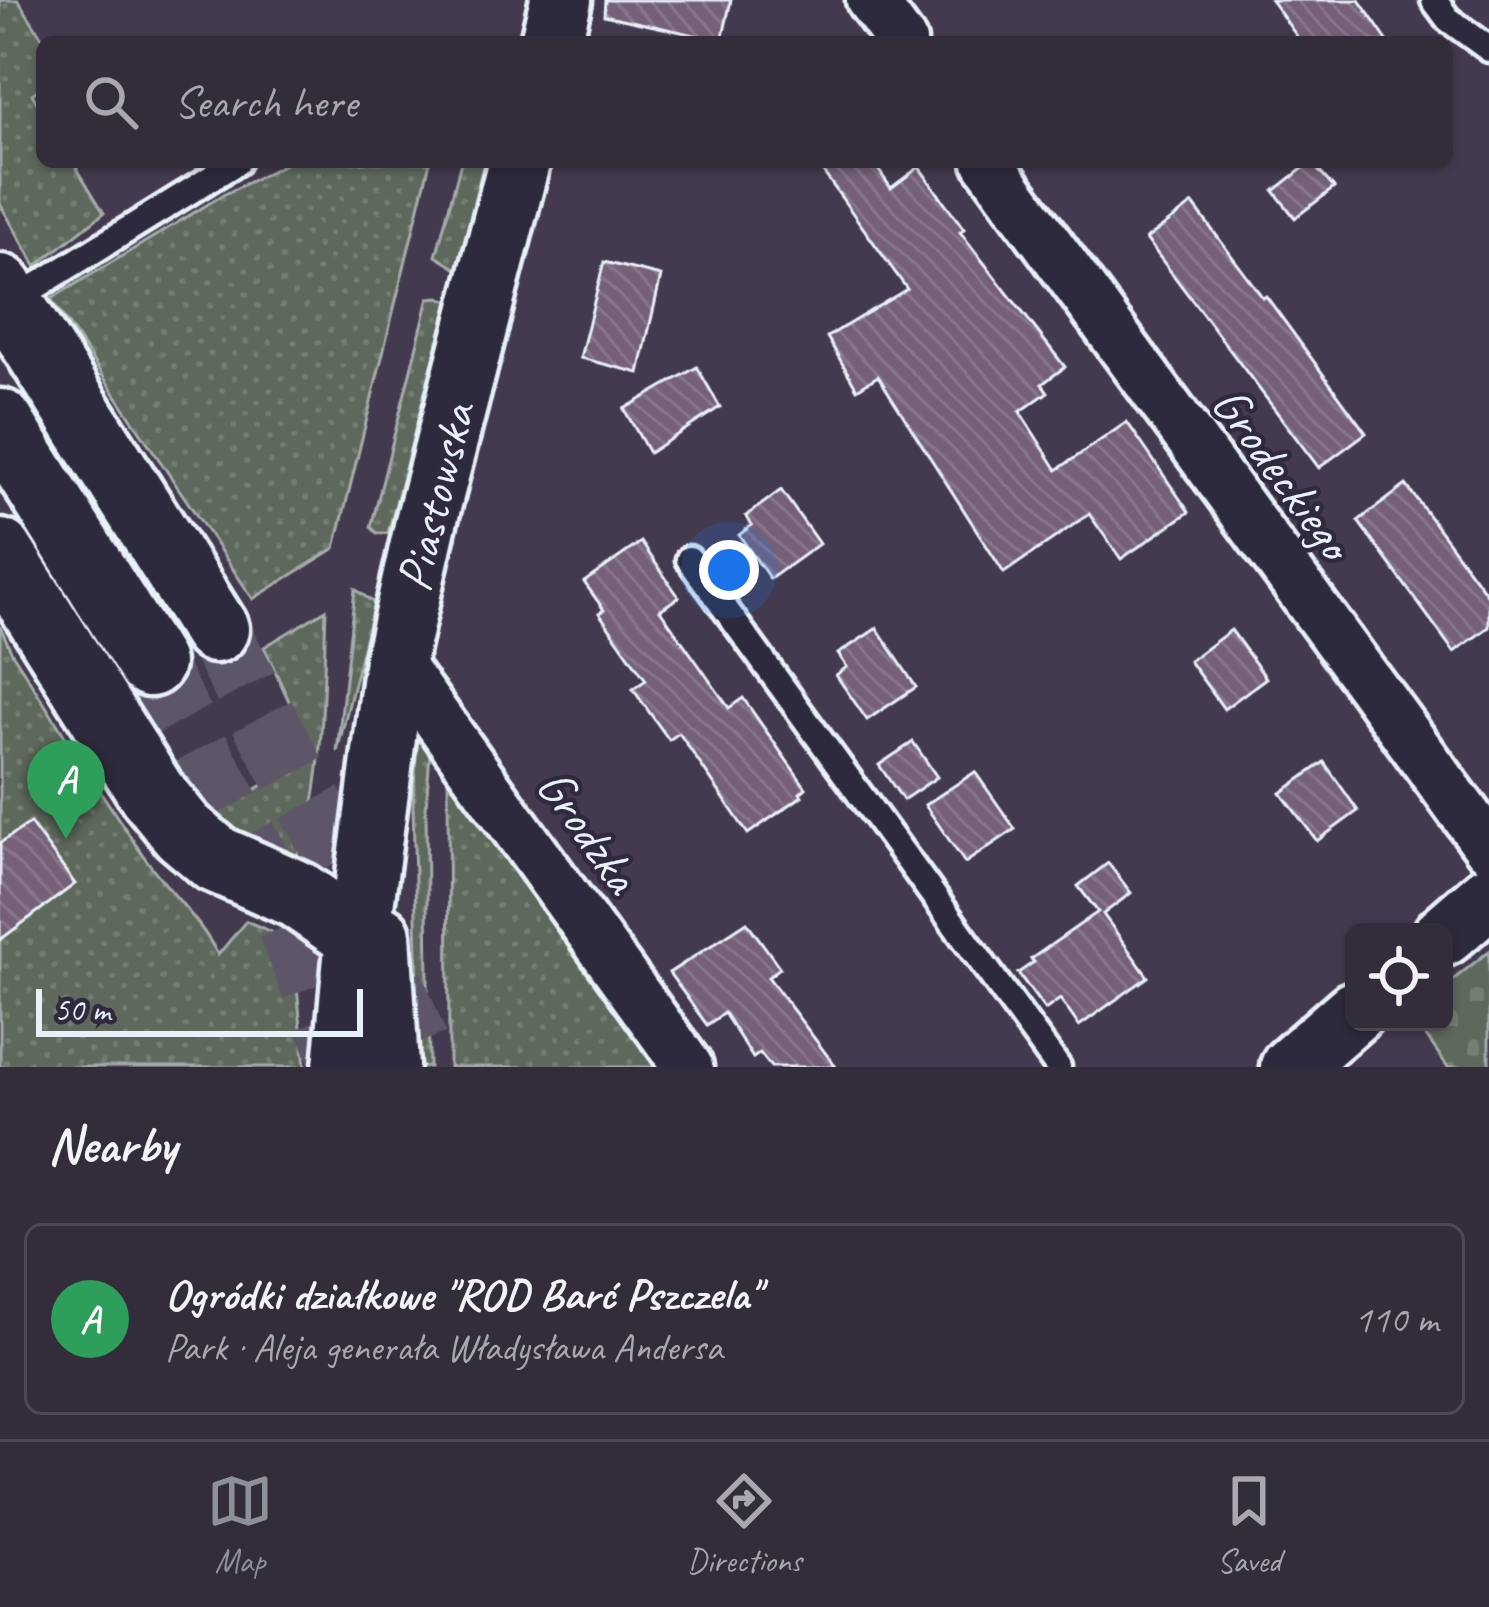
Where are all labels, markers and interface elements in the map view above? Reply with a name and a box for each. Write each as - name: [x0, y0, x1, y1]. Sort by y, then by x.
- search box: [36, 36, 1453, 168]
- icon: search: [78, 69, 144, 135]
- text: Search here: [174, 74, 357, 131]
- street label: Grodeckiego: [1198, 374, 1369, 575]
- street label: Piastowska: [381, 393, 490, 598]
- your location: [699, 540, 759, 600]
- pin: A: [27, 740, 105, 839]
- street label: Grodzka: [523, 756, 656, 908]
- map controls: [1345, 923, 1453, 1031]
- button: locate: [1345, 923, 1453, 1031]
- scale bar: [36, 983, 363, 1036]
- text: 50 m: [54, 989, 110, 1031]
- text: Nearby: [48, 1113, 176, 1177]
- text: Ogródki działkowe "ROD Barć Pszczela": [165, 1266, 759, 1323]
- text: A: [80, 1295, 100, 1344]
- text: 110 m: [1354, 1295, 1438, 1344]
- text: Park · Aleja generała Władysława Andersa: [165, 1323, 723, 1372]
- tab: Map: [207, 1468, 273, 1582]
- tab: Directions: [687, 1468, 802, 1582]
- tab: Saved: [1216, 1468, 1282, 1582]

